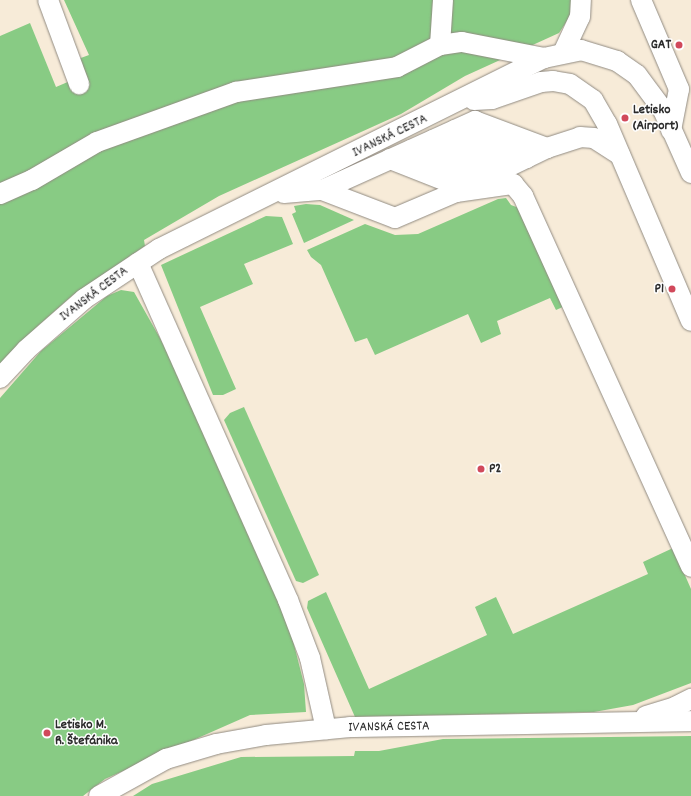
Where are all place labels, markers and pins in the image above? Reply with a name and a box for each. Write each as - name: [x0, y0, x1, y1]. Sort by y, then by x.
- place label: GAT: [651, 37, 671, 53]
- marker: GAT: [674, 40, 684, 50]
- place label: Letisko (Airport): [633, 102, 678, 134]
- marker: Letisko (Airport): [620, 113, 630, 123]
- place label: P1: [655, 281, 664, 297]
- marker: P1: [667, 284, 677, 294]
- place label: P2: [489, 461, 501, 477]
- marker: P2: [476, 464, 486, 474]
- place label: Letisko M. R. Štefánika: [55, 717, 118, 750]
- marker: Letisko M. R. Štefánika: [42, 728, 52, 738]

